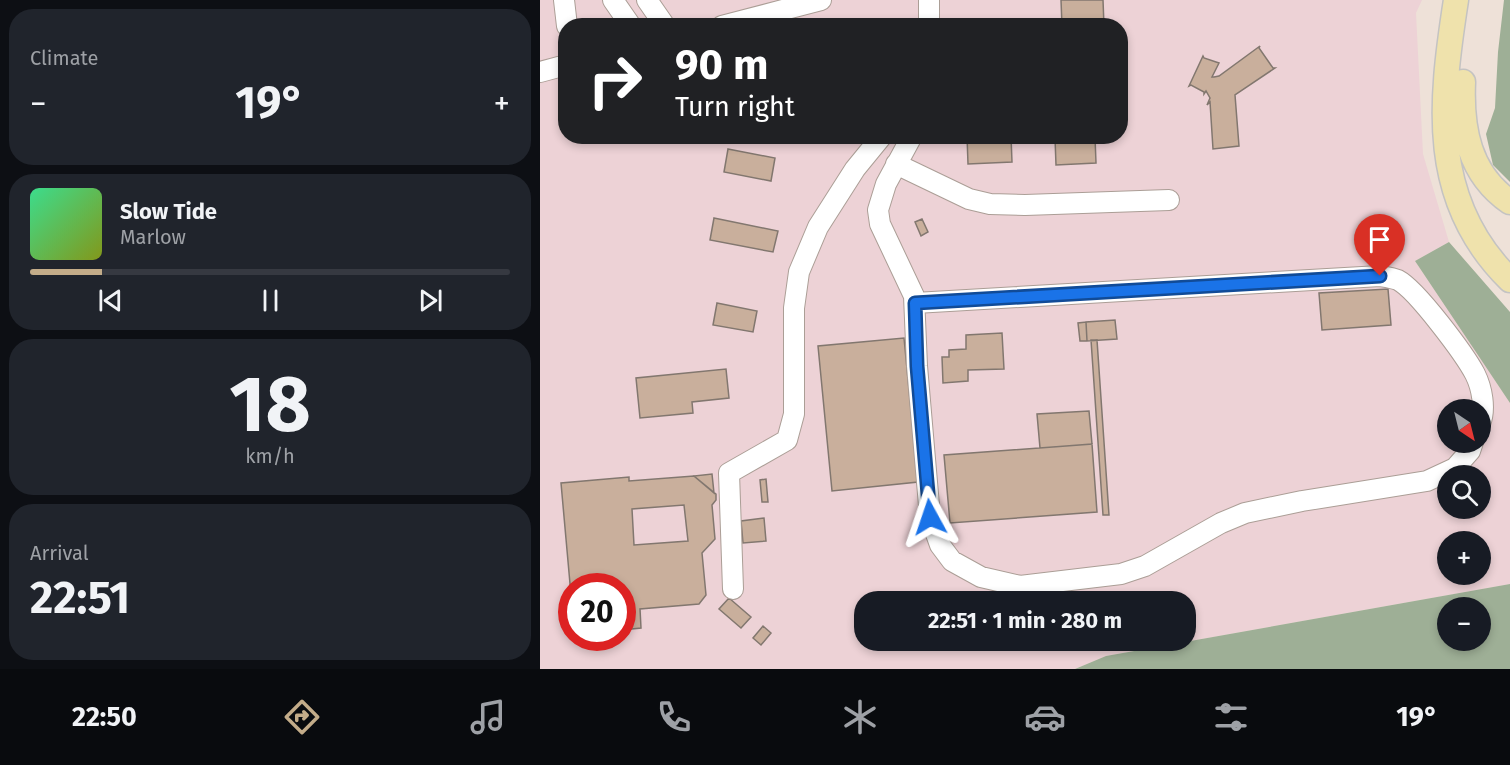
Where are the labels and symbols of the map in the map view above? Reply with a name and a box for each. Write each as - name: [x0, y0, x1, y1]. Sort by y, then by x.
- pin: [1354, 214, 1405, 276]
- north arrow: [1437, 399, 1491, 453]
- position arrow: [898, 485, 962, 549]
- speed limit sign: 20: [558, 573, 636, 651]

